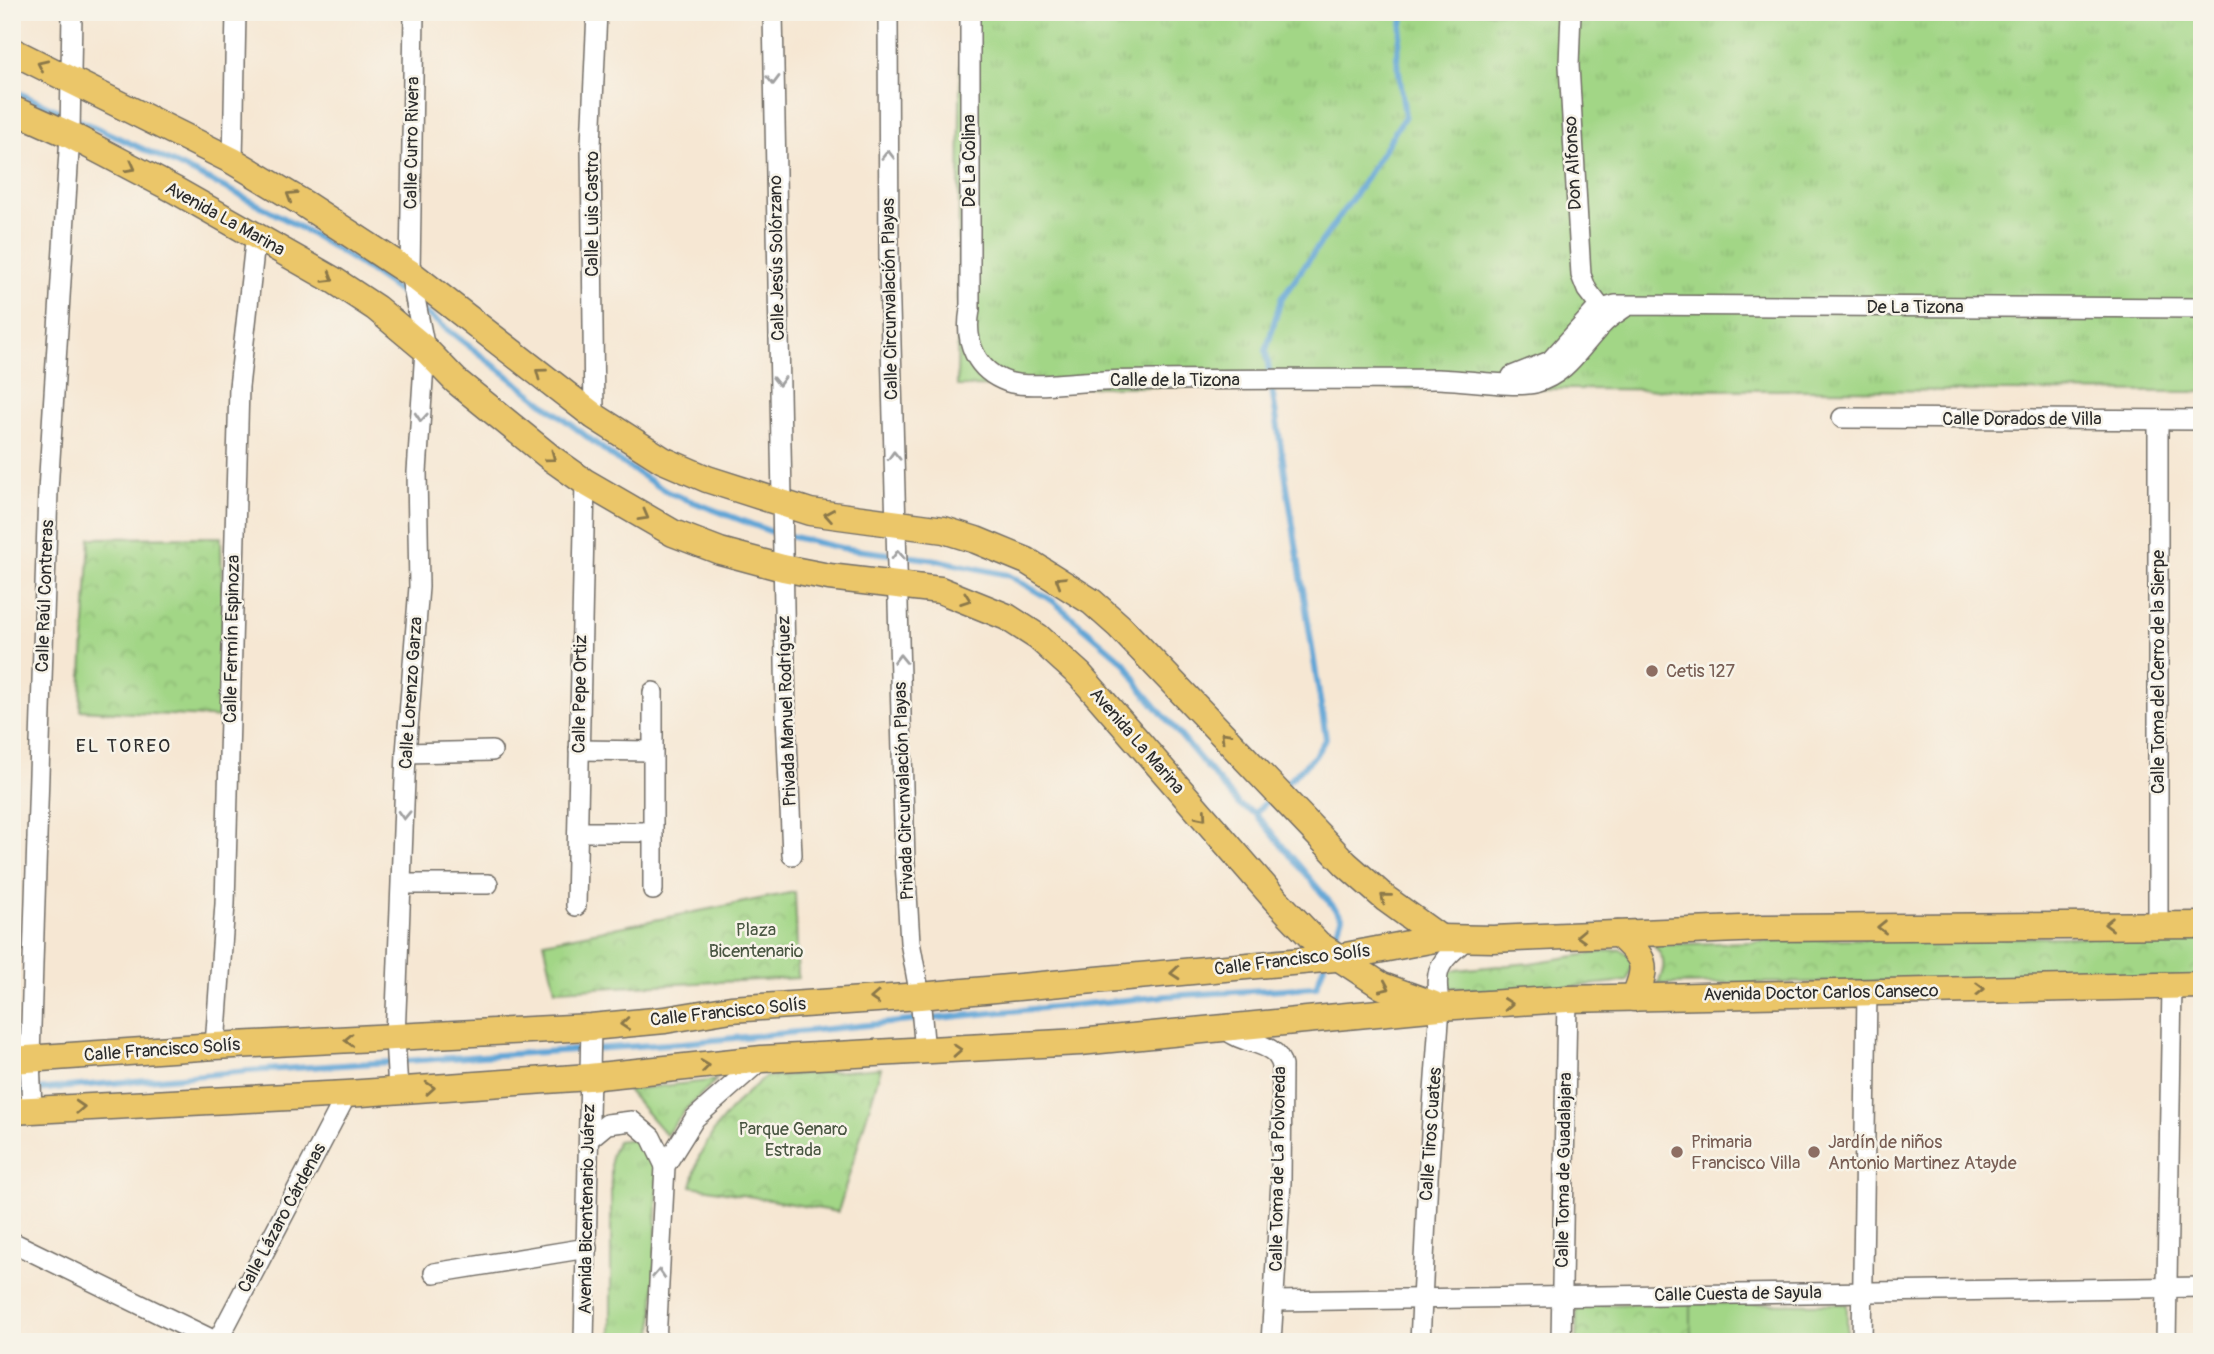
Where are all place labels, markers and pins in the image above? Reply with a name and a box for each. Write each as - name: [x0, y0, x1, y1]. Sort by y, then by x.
- place label: Cetis 127: [1666, 660, 1735, 683]
- marker: Cetis 127: [1644, 663, 1660, 679]
- place label: Primaria Francisco Villa: [1691, 1131, 1800, 1175]
- place label: Jardín de niños Antonio Martinez Atayde: [1828, 1131, 2017, 1175]
- marker: Primaria Francisco Villa: [1669, 1144, 1685, 1160]
- marker: Jardín de niños Antonio Martinez Atayde: [1806, 1144, 1822, 1160]

